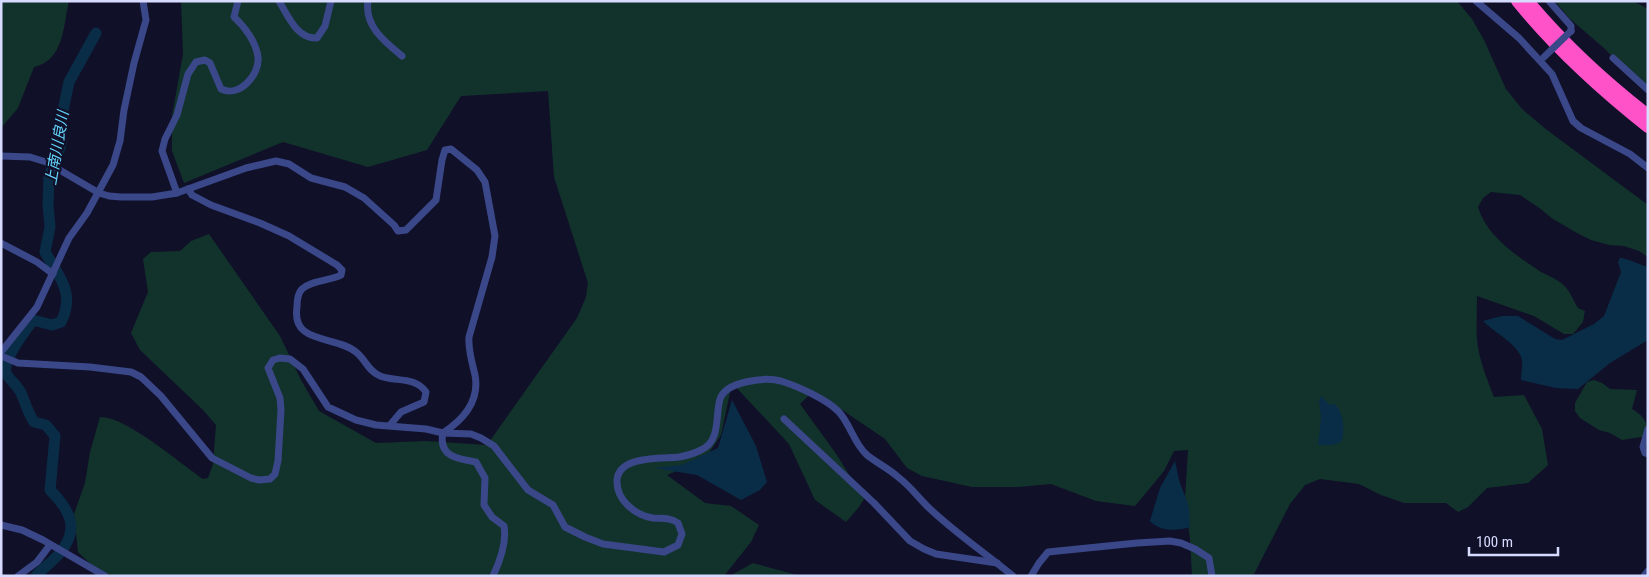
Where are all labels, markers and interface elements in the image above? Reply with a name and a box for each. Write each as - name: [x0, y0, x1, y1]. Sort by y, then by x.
- water label: 上南川良川: [42, 108, 73, 187]
- scale bar: [1469, 524, 1558, 556]
- text: 100 m: [1476, 533, 1513, 551]

